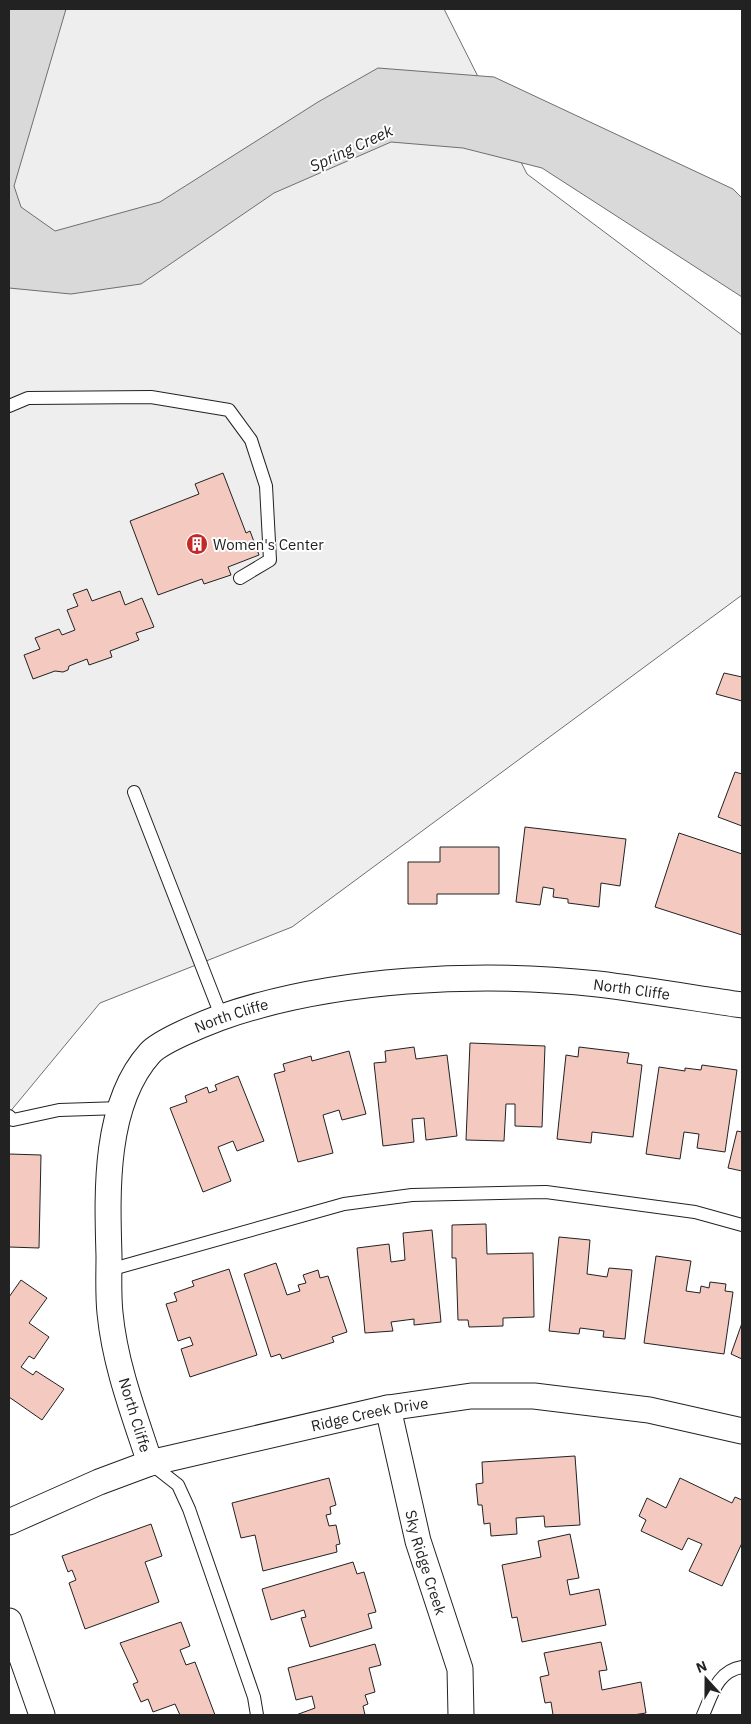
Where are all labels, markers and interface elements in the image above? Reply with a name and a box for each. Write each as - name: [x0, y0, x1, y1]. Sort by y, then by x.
- water label: Spring Creek: [306, 120, 396, 176]
- building icon: Women's Center: [185, 532, 209, 556]
- place label: Women's Center: [213, 535, 324, 554]
- street label: North Cliffe: [592, 974, 671, 1004]
- street label: North Cliffe: [191, 994, 270, 1036]
- street label: North Cliffe: [115, 1375, 155, 1455]
- street label: Ridge Creek Drive: [309, 1393, 429, 1435]
- street label: Sky Ridge Creek: [402, 1508, 451, 1617]
- north arrow: [681, 1654, 731, 1704]
- text: N: [693, 1657, 709, 1677]

